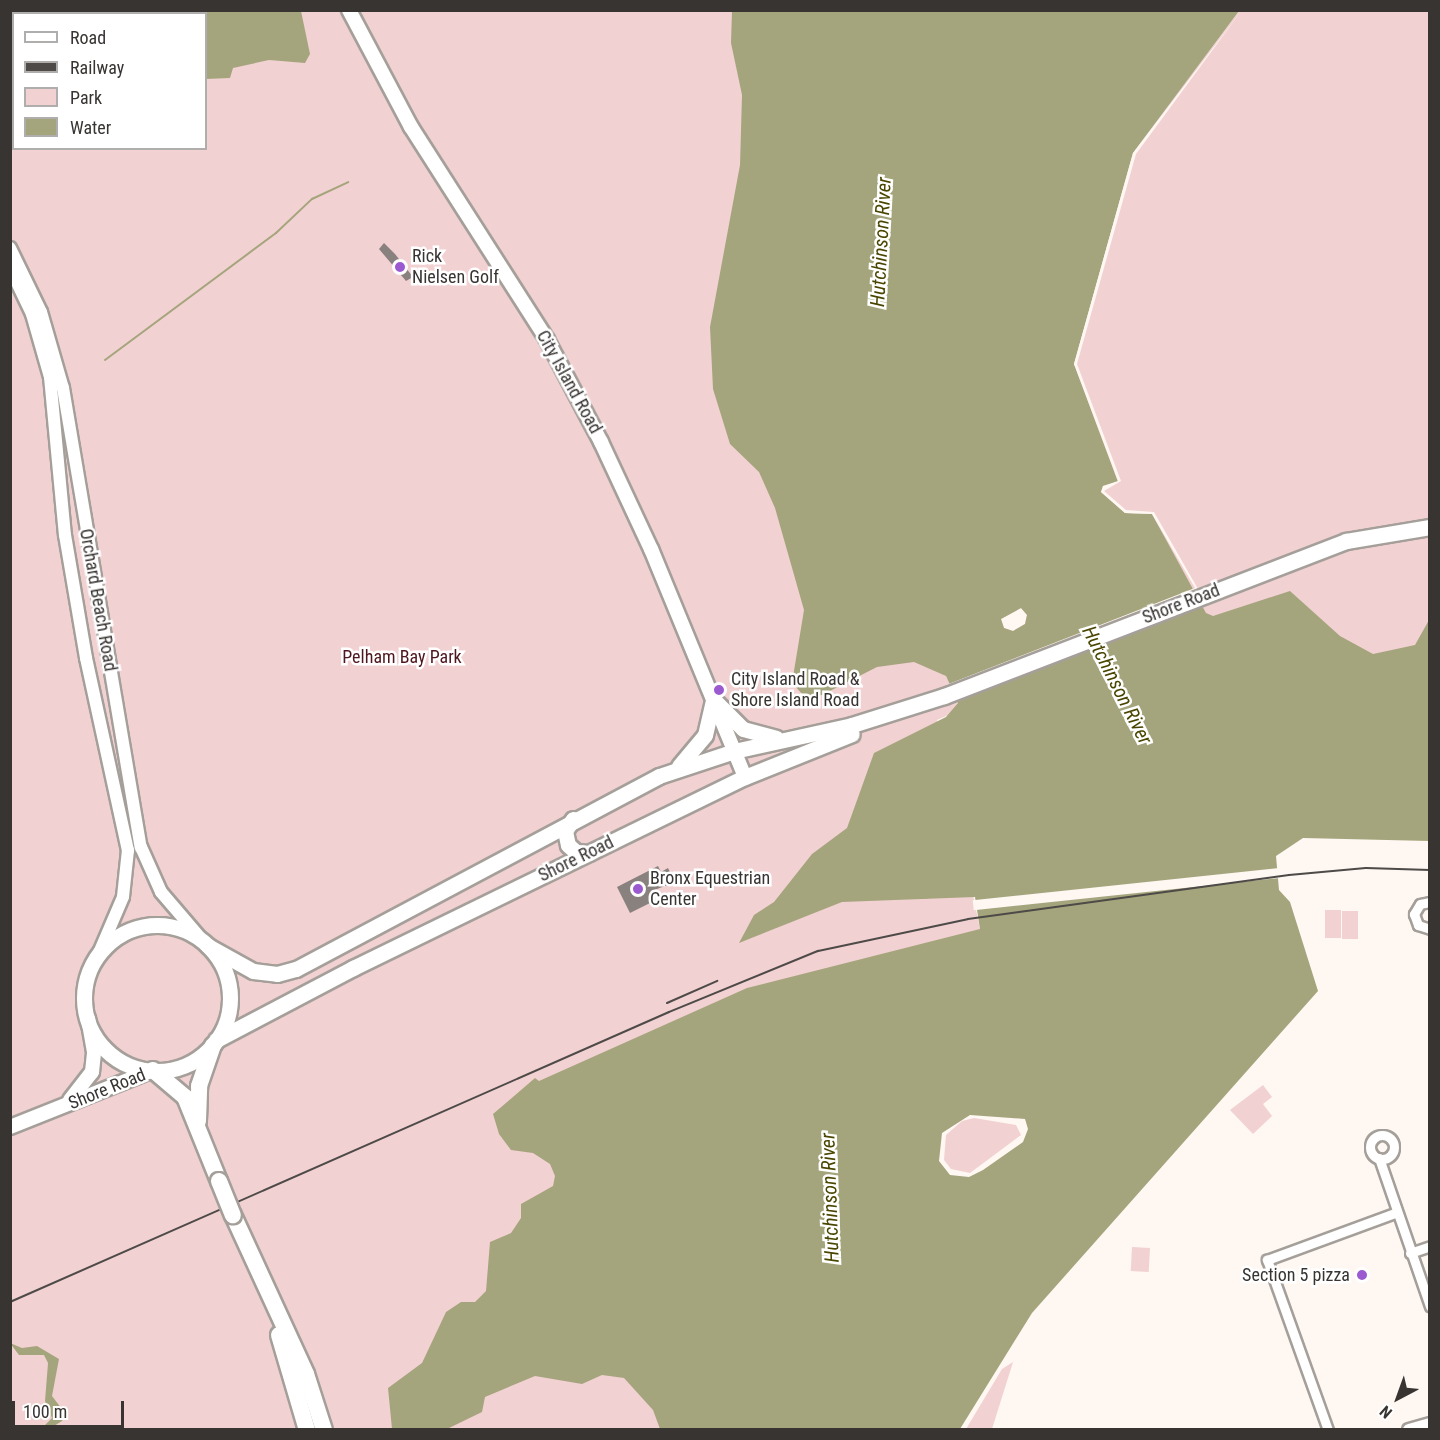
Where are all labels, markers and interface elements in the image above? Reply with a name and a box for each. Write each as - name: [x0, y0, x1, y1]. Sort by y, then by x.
- legend: [12, 12, 207, 150]
- text: Road: [70, 27, 106, 48]
- text: Railway: [70, 57, 124, 78]
- text: Park: [70, 87, 102, 108]
- text: Water: [70, 117, 111, 138]
- water label: Hutchinson River: [866, 177, 896, 307]
- place label: Rick Nielsen Golf: [412, 246, 499, 288]
- marker: Rick Nielsen Golf: [393, 260, 407, 274]
- street label: City Island Road: [532, 327, 606, 437]
- street label: Orchard Beach Road: [75, 527, 121, 673]
- street label: Shore Road: [1139, 579, 1223, 629]
- water label: Hutchinson River: [1077, 622, 1157, 748]
- park label: Pelham Bay Park: [342, 646, 462, 668]
- place label: City Island Road & Shore Island Road: [731, 669, 860, 712]
- marker: City Island Road & Shore Island Road: [712, 683, 726, 697]
- street label: Shore Road: [535, 832, 617, 886]
- place label: Bronx Equestrian Center: [650, 868, 770, 910]
- marker: Bronx Equestrian Center: [631, 882, 645, 896]
- street label: Shore Road: [65, 1064, 149, 1114]
- water label: Hutchinson River: [816, 1133, 844, 1263]
- place label: Section 5 pizza: [1242, 1264, 1350, 1286]
- marker: Section 5 pizza: [1355, 1268, 1369, 1282]
- north arrow: [1368, 1368, 1428, 1428]
- scale bar: [15, 1389, 128, 1427]
- text: 100 m: [23, 1401, 67, 1422]
- text: N: [1376, 1402, 1396, 1422]

